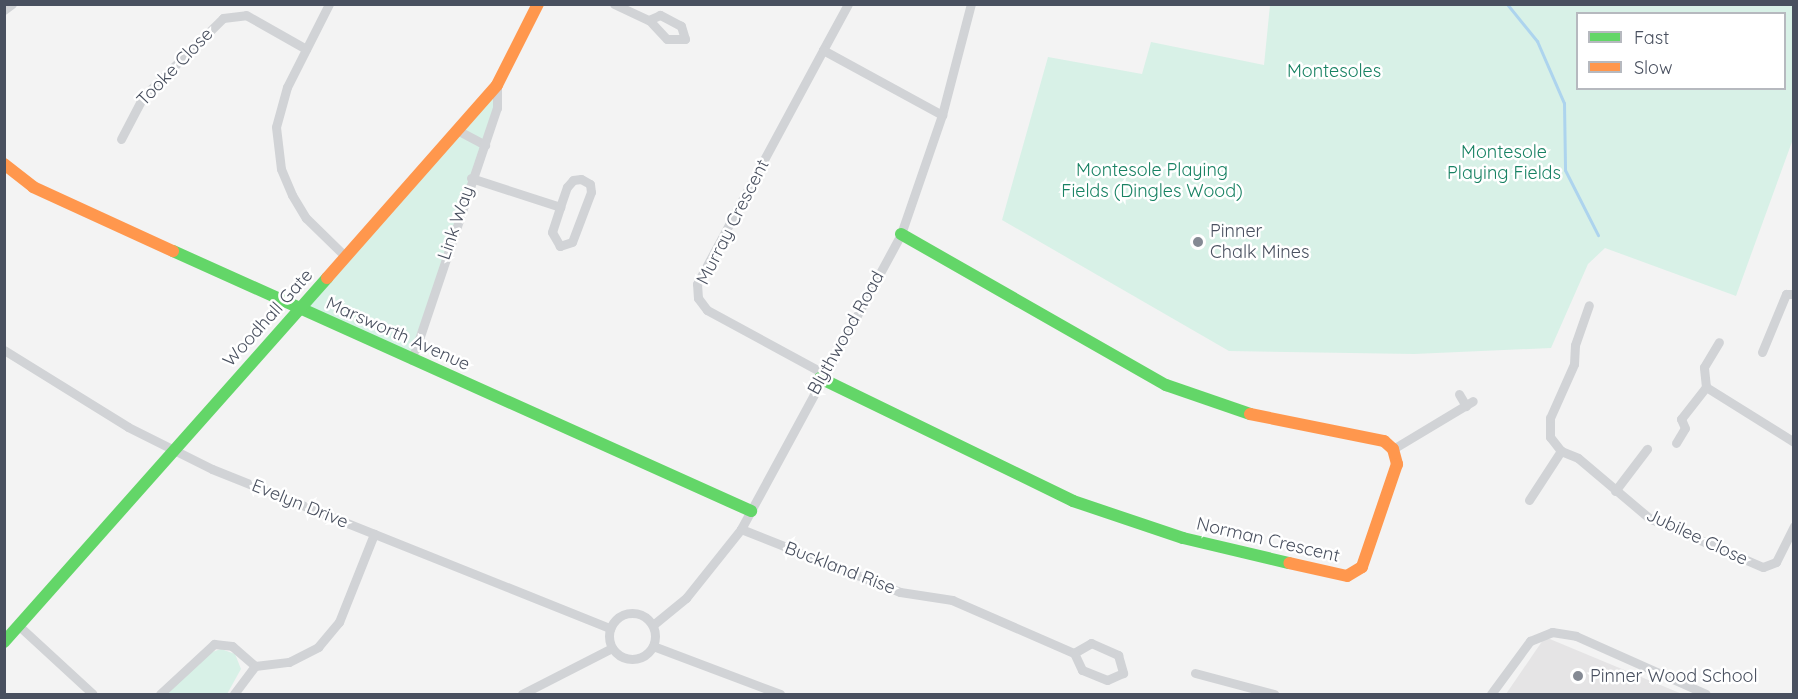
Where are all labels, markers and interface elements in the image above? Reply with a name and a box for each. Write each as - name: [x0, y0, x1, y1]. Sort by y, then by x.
- legend: [1576, 12, 1786, 90]
- street label: Tooke Close: [133, 24, 217, 110]
- text: Fast: [1634, 26, 1669, 49]
- text: Slow: [1634, 56, 1672, 79]
- park label: Montesoles: [1287, 60, 1381, 82]
- park label: Montesole Playing Fields: [1447, 142, 1561, 184]
- street label: Murray Crescent: [692, 156, 774, 288]
- park label: Montesole Playing Fields (Dingles Wood): [1061, 160, 1243, 202]
- street label: Link Way: [433, 183, 479, 263]
- place label: Pinner Chalk Mines: [1210, 221, 1309, 264]
- marker: Pinner Chalk Mines: [1191, 235, 1205, 249]
- street label: Woodhall Gate: [219, 265, 317, 371]
- street label: Blythwood Road: [803, 267, 889, 399]
- street label: Marsworth Avenue: [323, 293, 473, 375]
- street label: Evelyn Drive: [249, 475, 351, 533]
- street label: Jubilee Close: [1643, 504, 1751, 570]
- street label: Norman Crescent: [1194, 513, 1342, 567]
- street label: Buckland Rise: [782, 537, 898, 599]
- place label: Pinner Wood School: [1590, 665, 1758, 687]
- marker: Pinner Wood School: [1571, 669, 1585, 683]

